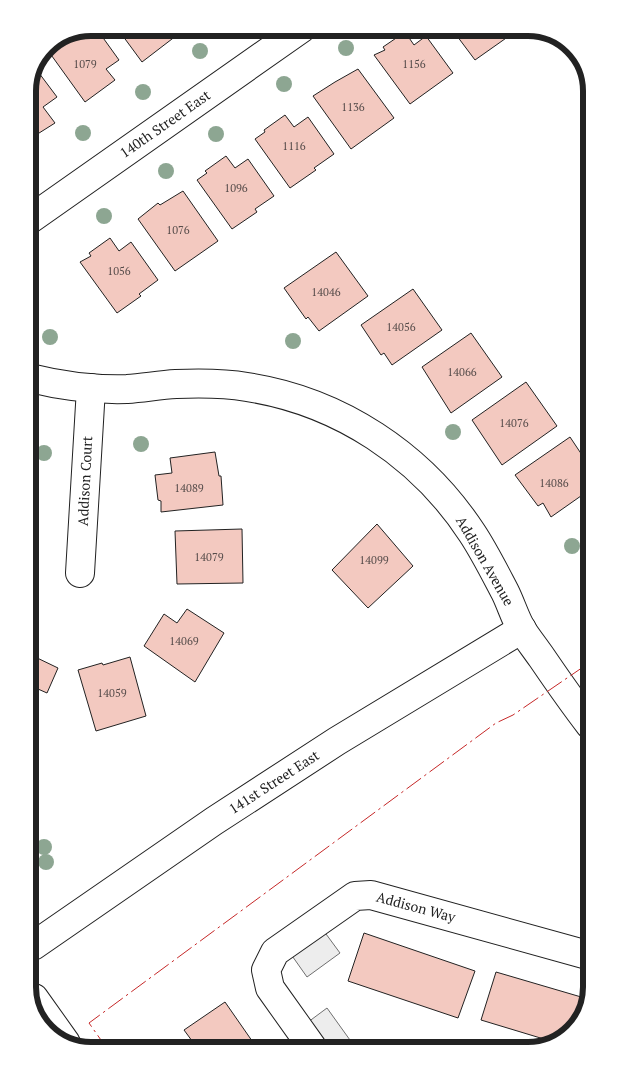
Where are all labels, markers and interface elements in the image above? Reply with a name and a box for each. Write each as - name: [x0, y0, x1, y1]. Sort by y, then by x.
- house number: 1079: [73, 57, 97, 71]
- house number: 1156: [402, 57, 426, 71]
- street label: 140th Street East: [116, 85, 214, 162]
- house number: 1136: [341, 100, 365, 114]
- house number: 1116: [282, 139, 306, 153]
- house number: 1096: [224, 181, 248, 195]
- house number: 1076: [166, 223, 190, 237]
- house number: 1056: [107, 264, 131, 278]
- house number: 14046: [311, 285, 341, 299]
- house number: 14056: [386, 320, 416, 334]
- house number: 14066: [447, 365, 477, 379]
- house number: 14076: [499, 416, 529, 430]
- street label: Addison Court: [73, 435, 96, 526]
- house number: 14086: [539, 476, 569, 490]
- house number: 14089: [174, 481, 204, 495]
- street label: Addison Avenue: [452, 513, 519, 609]
- house number: 14079: [194, 550, 224, 564]
- house number: 14099: [359, 553, 389, 567]
- house number: 14069: [169, 634, 199, 648]
- house number: 14059: [97, 686, 127, 700]
- street label: 141st Street East: [225, 745, 323, 818]
- street label: Addison Way: [374, 887, 459, 926]

